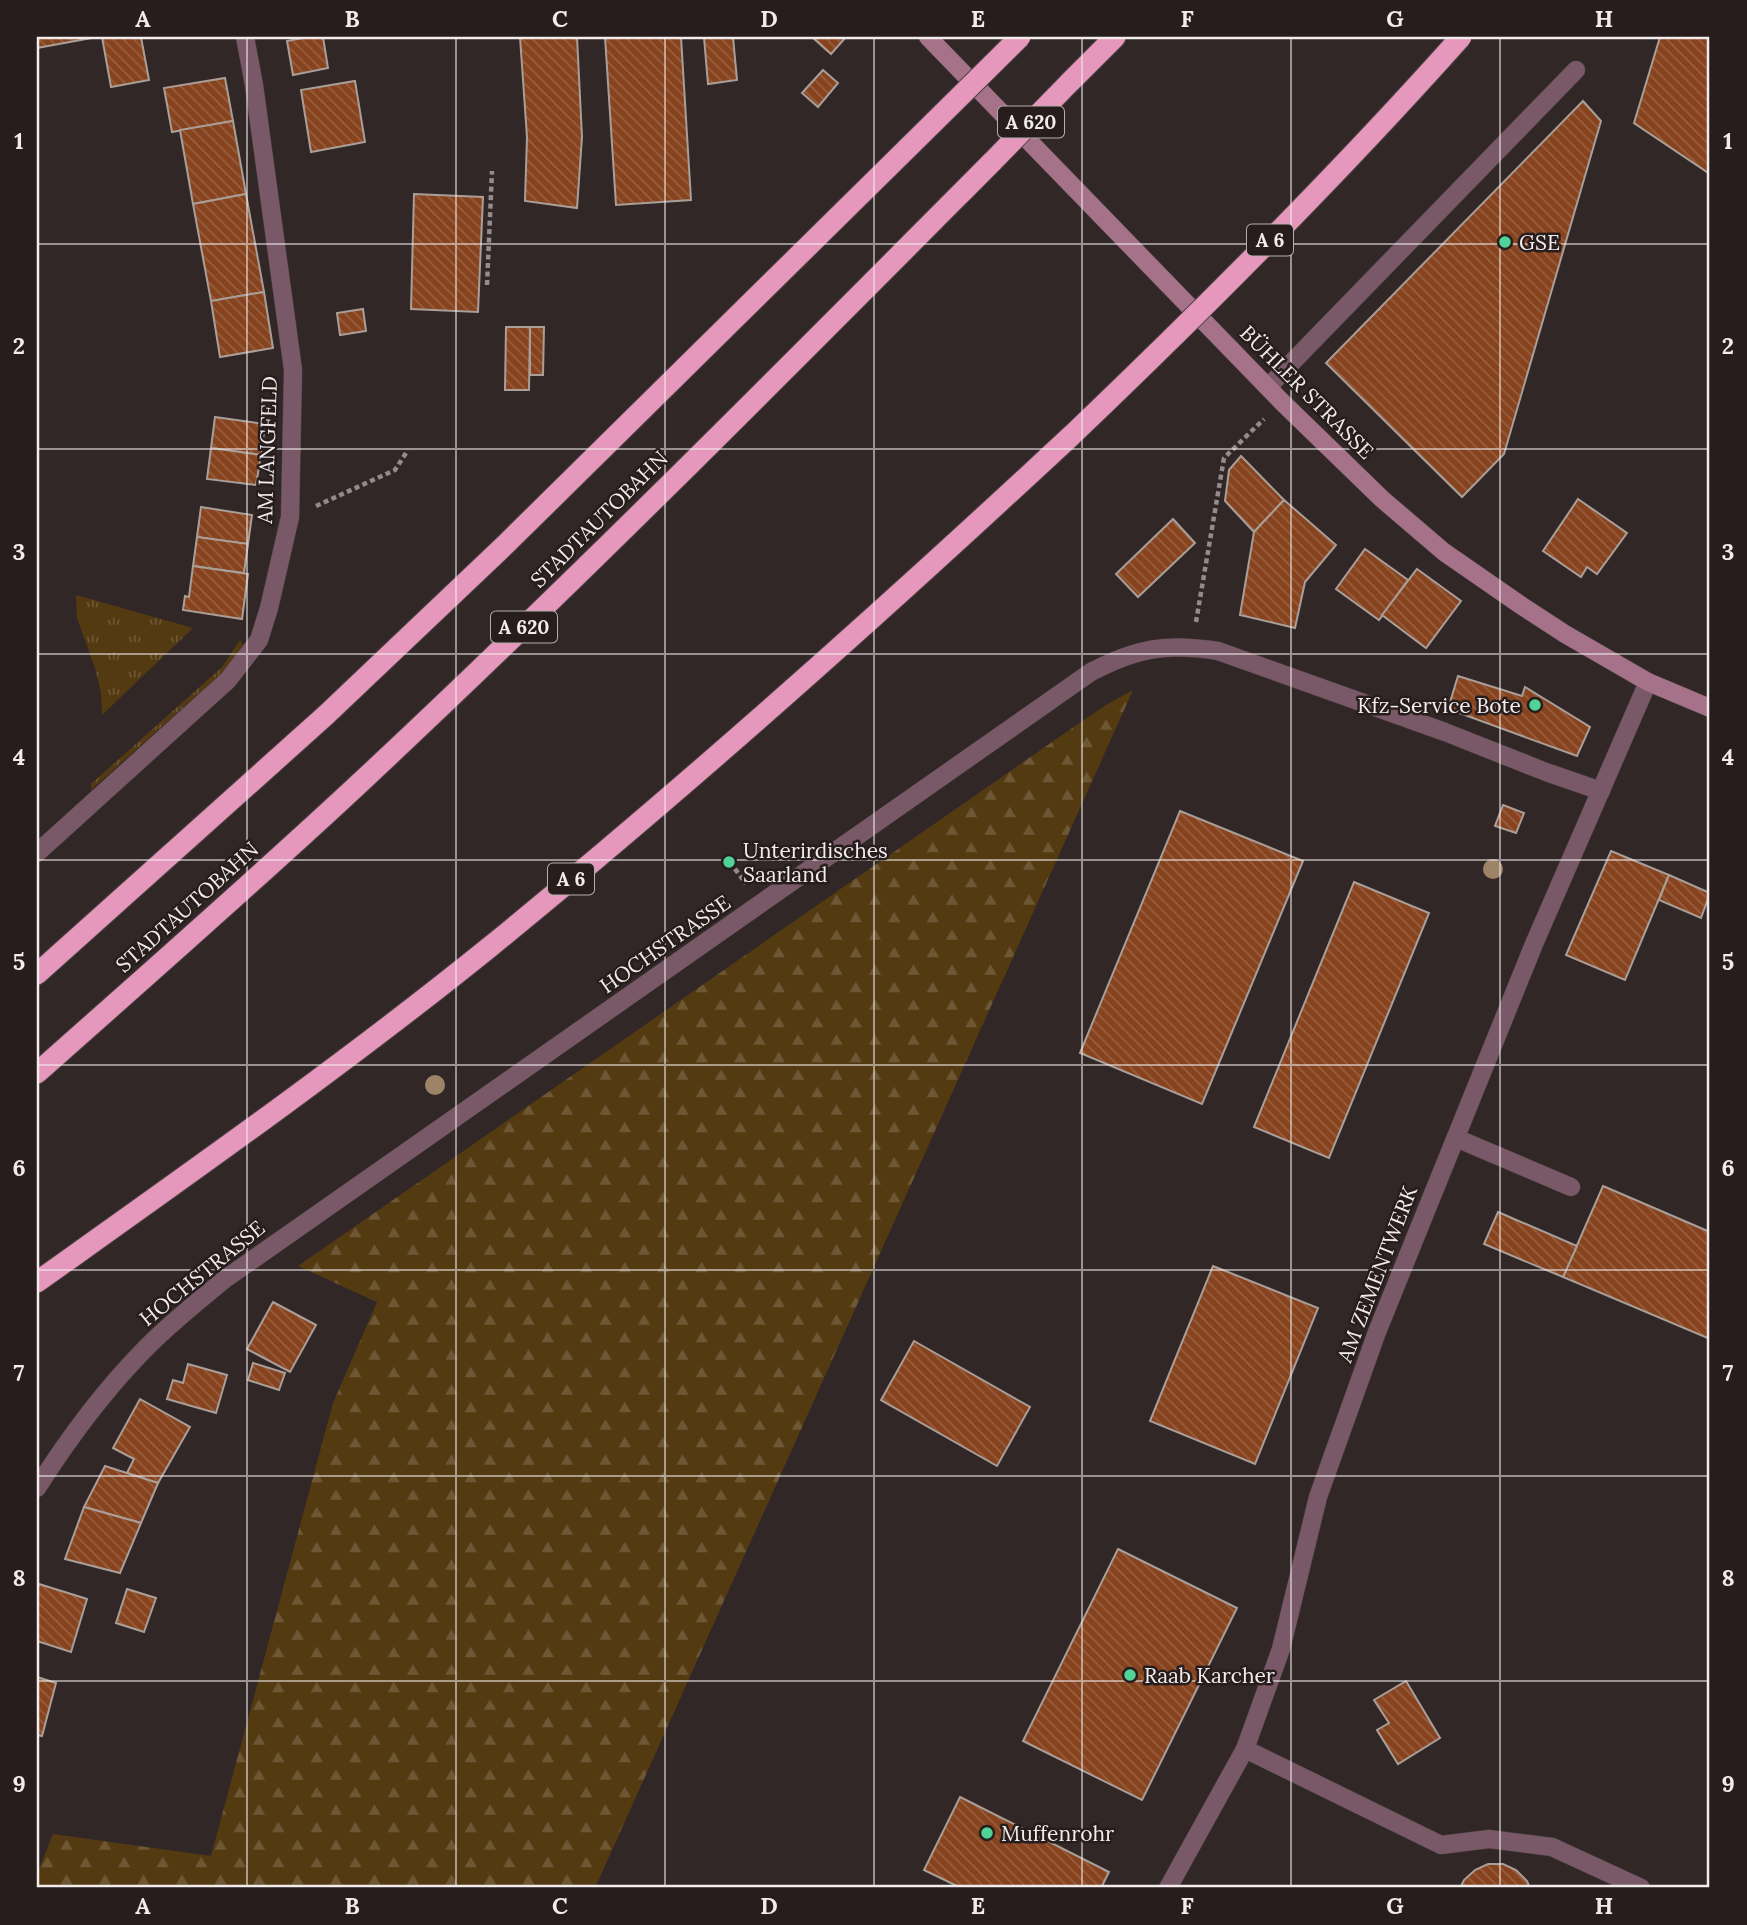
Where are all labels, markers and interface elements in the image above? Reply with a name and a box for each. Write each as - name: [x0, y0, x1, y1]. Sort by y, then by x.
- text: A: [135, 4, 151, 33]
- text: B: [344, 4, 360, 33]
- text: C: [552, 4, 568, 33]
- text: D: [760, 4, 778, 33]
- text: E: [971, 4, 985, 33]
- text: F: [1180, 4, 1194, 33]
- text: G: [1386, 4, 1404, 33]
- text: H: [1595, 4, 1613, 33]
- road number: A 620: [998, 106, 1064, 138]
- text: 1: [14, 126, 24, 155]
- text: 1: [1723, 126, 1733, 155]
- road number: A 6: [1247, 224, 1293, 256]
- place label: GSE: [1519, 229, 1560, 256]
- marker: GSE: [1497, 234, 1513, 250]
- street label: BÜHLER STRASSE: [1234, 319, 1380, 465]
- text: 2: [13, 331, 25, 360]
- text: 2: [1722, 331, 1734, 360]
- street label: AM LANGFELD: [251, 376, 283, 525]
- street label: STADTAUTOBAHN: [525, 445, 673, 593]
- text: 3: [13, 537, 25, 566]
- text: 3: [1722, 537, 1734, 566]
- road number: A 620: [491, 612, 557, 642]
- place label: Kfz-Service Bote: [1357, 692, 1521, 719]
- marker: Kfz-Service Bote: [1527, 697, 1543, 713]
- text: 4: [13, 742, 25, 771]
- text: 4: [1722, 742, 1734, 771]
- street label: STADTAUTOBAHN: [110, 836, 264, 978]
- place label: Unterirdisches Saarland: [743, 837, 888, 888]
- marker: Unterirdisches Saarland: [721, 854, 737, 870]
- road number: A 6: [548, 864, 594, 894]
- street label: HOCHSTRASSE: [594, 889, 736, 999]
- text: 5: [13, 947, 25, 976]
- text: 5: [1722, 947, 1734, 976]
- text: 6: [12, 1153, 26, 1182]
- text: 6: [1721, 1153, 1735, 1182]
- street label: AM ZEMENTWERK: [1331, 1181, 1423, 1367]
- street label: HOCHSTRASSE: [134, 1214, 270, 1332]
- text: 7: [14, 1358, 25, 1387]
- text: 7: [1723, 1358, 1734, 1387]
- text: 8: [12, 1563, 26, 1592]
- text: 8: [1721, 1563, 1735, 1592]
- place label: Raab Karcher: [1144, 1662, 1275, 1689]
- marker: Raab Karcher: [1122, 1667, 1138, 1683]
- text: 9: [12, 1769, 26, 1798]
- text: 9: [1721, 1769, 1735, 1798]
- place label: Muffenrohr: [1001, 1820, 1114, 1847]
- marker: Muffenrohr: [979, 1825, 995, 1841]
- text: A: [135, 1891, 151, 1920]
- text: B: [344, 1891, 360, 1920]
- text: C: [552, 1891, 568, 1920]
- text: D: [760, 1891, 778, 1920]
- text: E: [971, 1891, 985, 1920]
- text: F: [1180, 1891, 1194, 1920]
- text: G: [1386, 1891, 1404, 1920]
- text: H: [1595, 1891, 1613, 1920]

